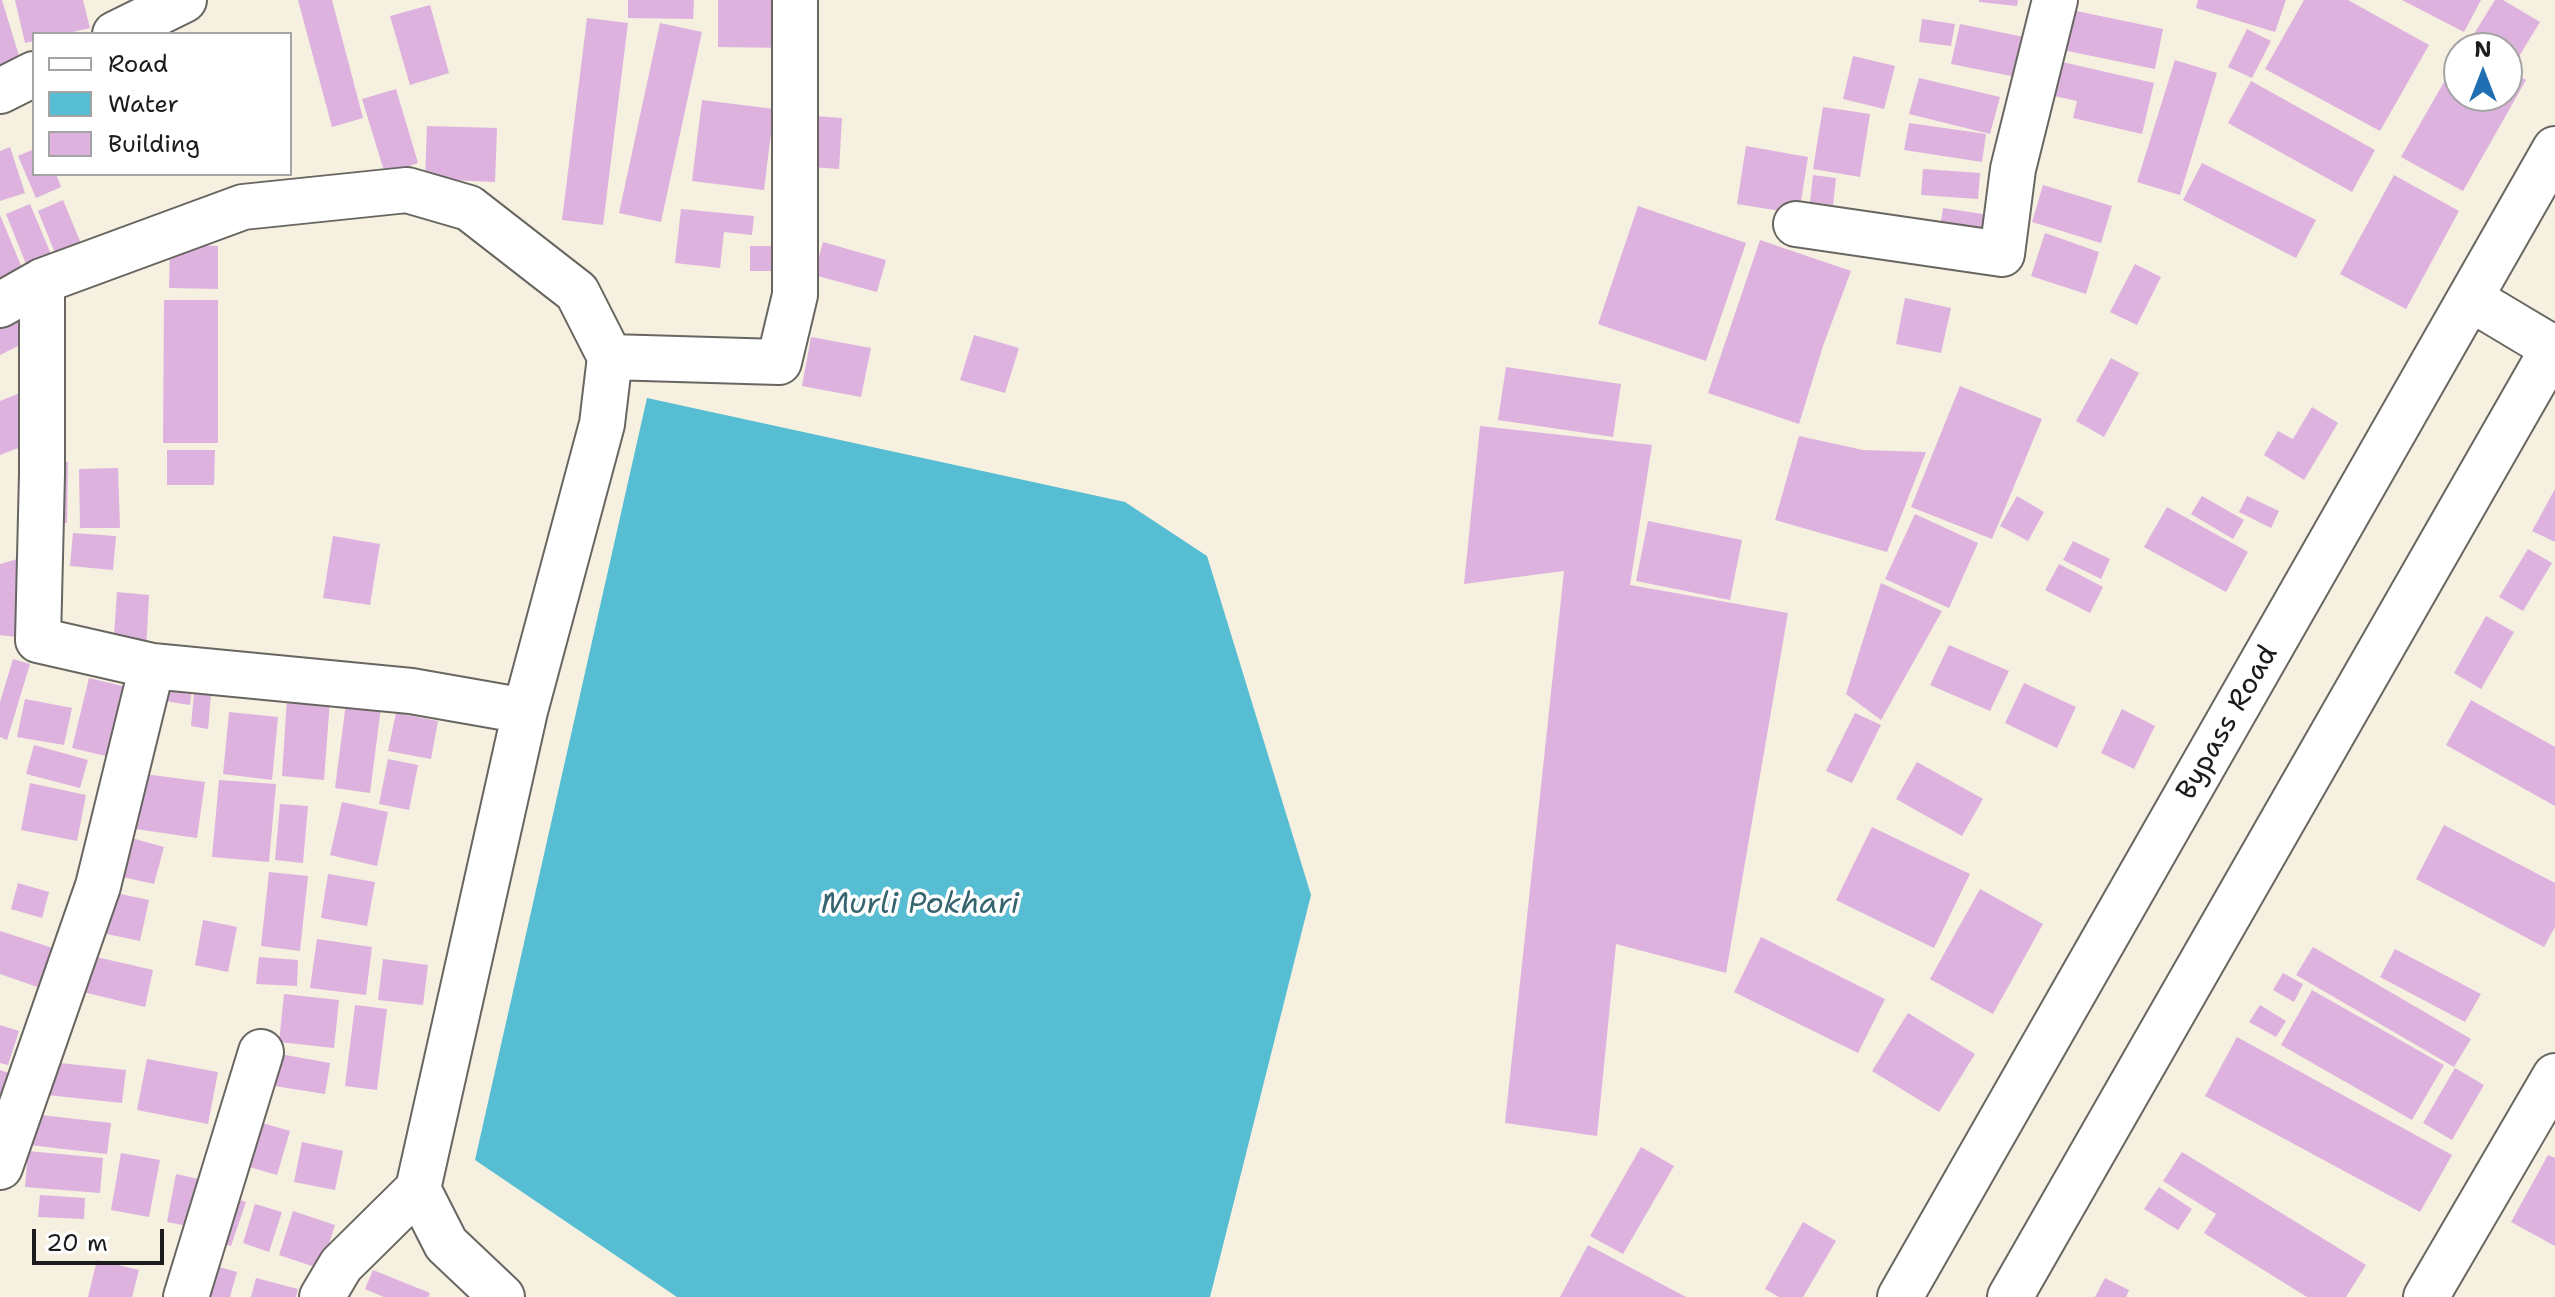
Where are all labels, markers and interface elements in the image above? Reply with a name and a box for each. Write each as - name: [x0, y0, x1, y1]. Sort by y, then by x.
- legend: [32, 32, 292, 176]
- north arrow: [2443, 32, 2523, 112]
- text: N: [2474, 35, 2492, 64]
- text: Road: [108, 48, 168, 80]
- text: Water: [108, 88, 179, 120]
- text: Building: [108, 128, 200, 160]
- street label: Bypass Road: [2170, 640, 2286, 806]
- water label: Murli Pokhari: [821, 887, 1019, 923]
- scale bar: [36, 1213, 168, 1263]
- text: 20 m: [46, 1227, 108, 1259]

